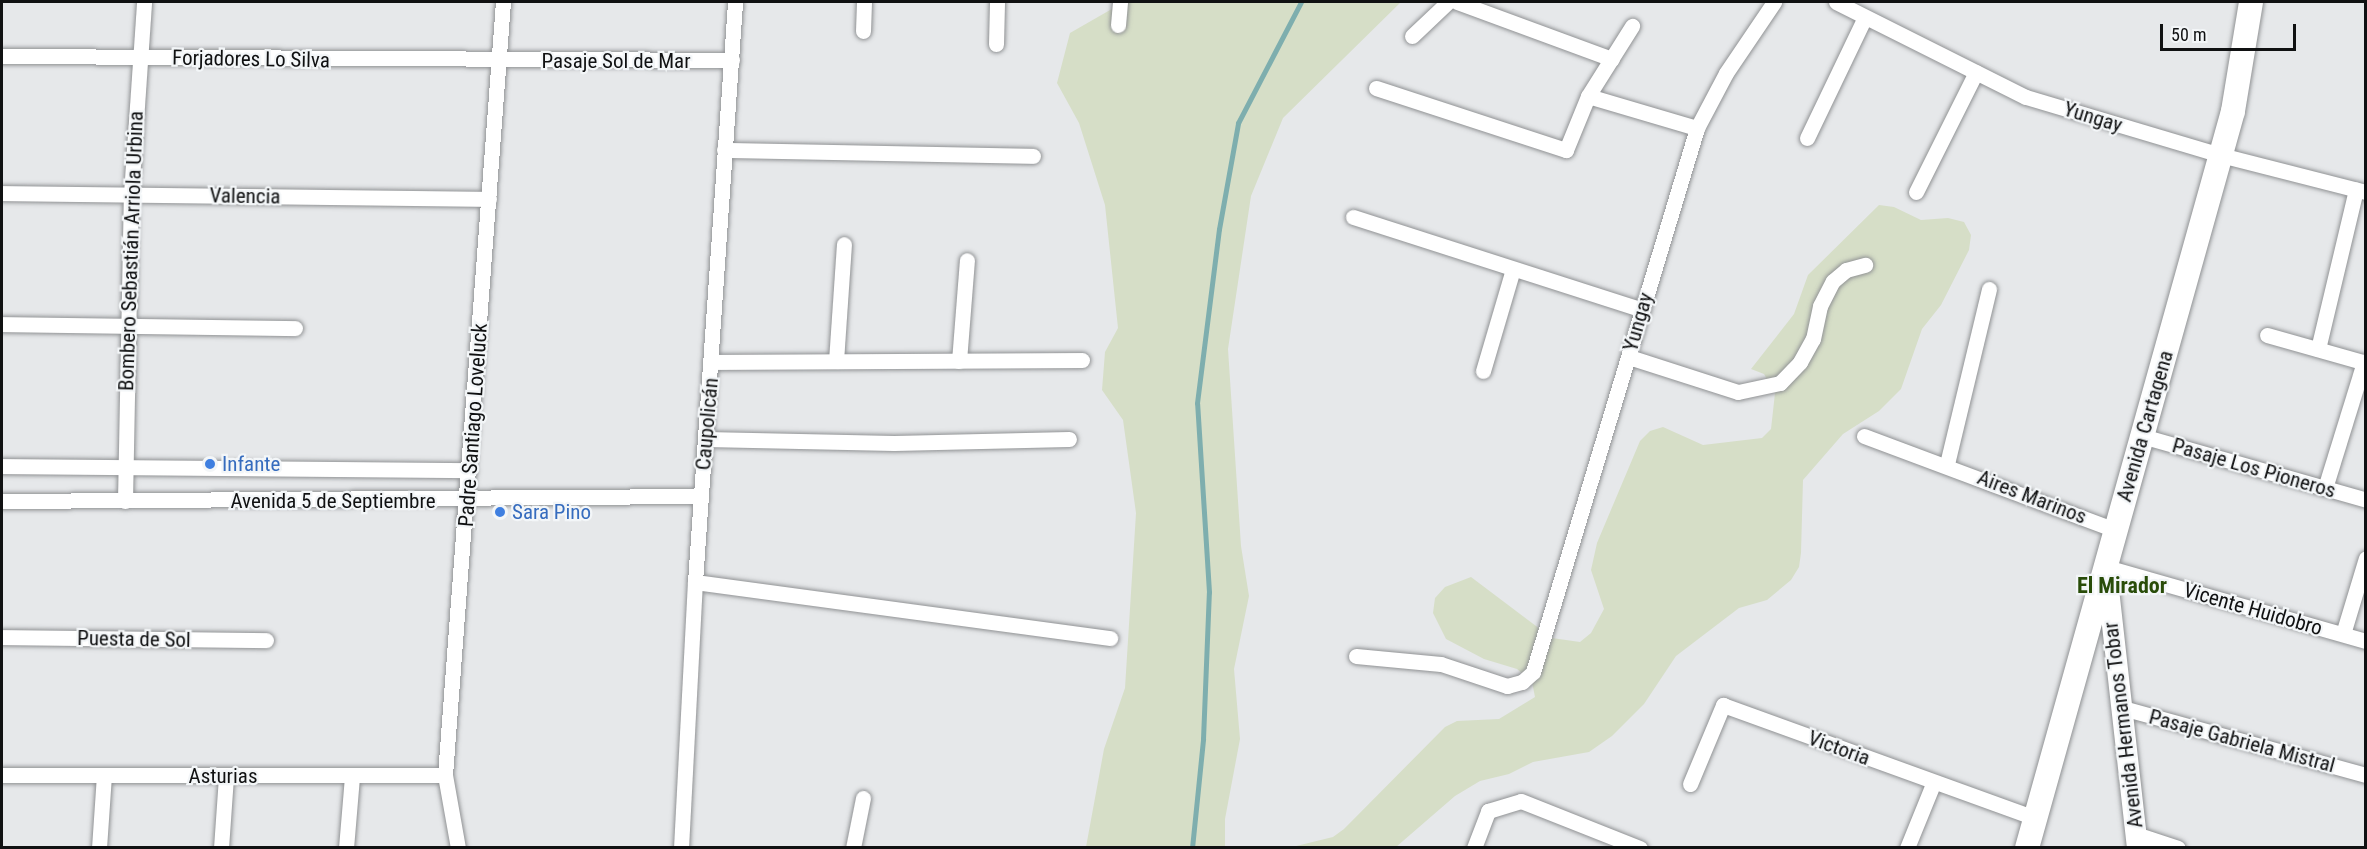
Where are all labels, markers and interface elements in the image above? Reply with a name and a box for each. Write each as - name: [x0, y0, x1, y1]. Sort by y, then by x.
- scale bar: [2163, 12, 2300, 50]
- text: 50 m: [2171, 24, 2206, 45]
- street label: Forjadores Lo Silva: [172, 45, 330, 73]
- street label: Pasaje Sol de Mar: [541, 48, 691, 74]
- street label: Yungay: [2061, 96, 2125, 138]
- street label: Bombero Sebastián Arriola Urbina: [114, 111, 148, 391]
- street label: Valencia: [209, 183, 281, 209]
- street label: Yungay: [1618, 290, 1658, 354]
- street label: Padre Santiago Loveluck: [453, 322, 493, 528]
- street label: Avenida Cartagena: [2111, 347, 2179, 505]
- street label: Caupolicán: [690, 377, 724, 471]
- street label: Pasaje Los Pioneros: [2169, 433, 2339, 503]
- place label: Infante: [222, 451, 280, 477]
- marker: Infante: [203, 457, 217, 471]
- street label: Aires Marinos: [1974, 465, 2090, 529]
- street label: Avenida 5 de Septiembre: [230, 488, 436, 514]
- place label: Sara Pino: [512, 499, 591, 525]
- marker: Sara Pino: [493, 505, 507, 519]
- district label: El Mirador: [2077, 573, 2167, 599]
- street label: Vicente Huidobro: [2181, 577, 2325, 641]
- street label: Avenida Hermanos Tobar: [2098, 620, 2148, 830]
- street label: Puesta de Sol: [77, 625, 191, 653]
- street label: Pasaje Gabriela Mistral: [2146, 704, 2338, 778]
- street label: Victoria: [1805, 725, 1873, 771]
- street label: Asturias: [189, 763, 257, 789]

